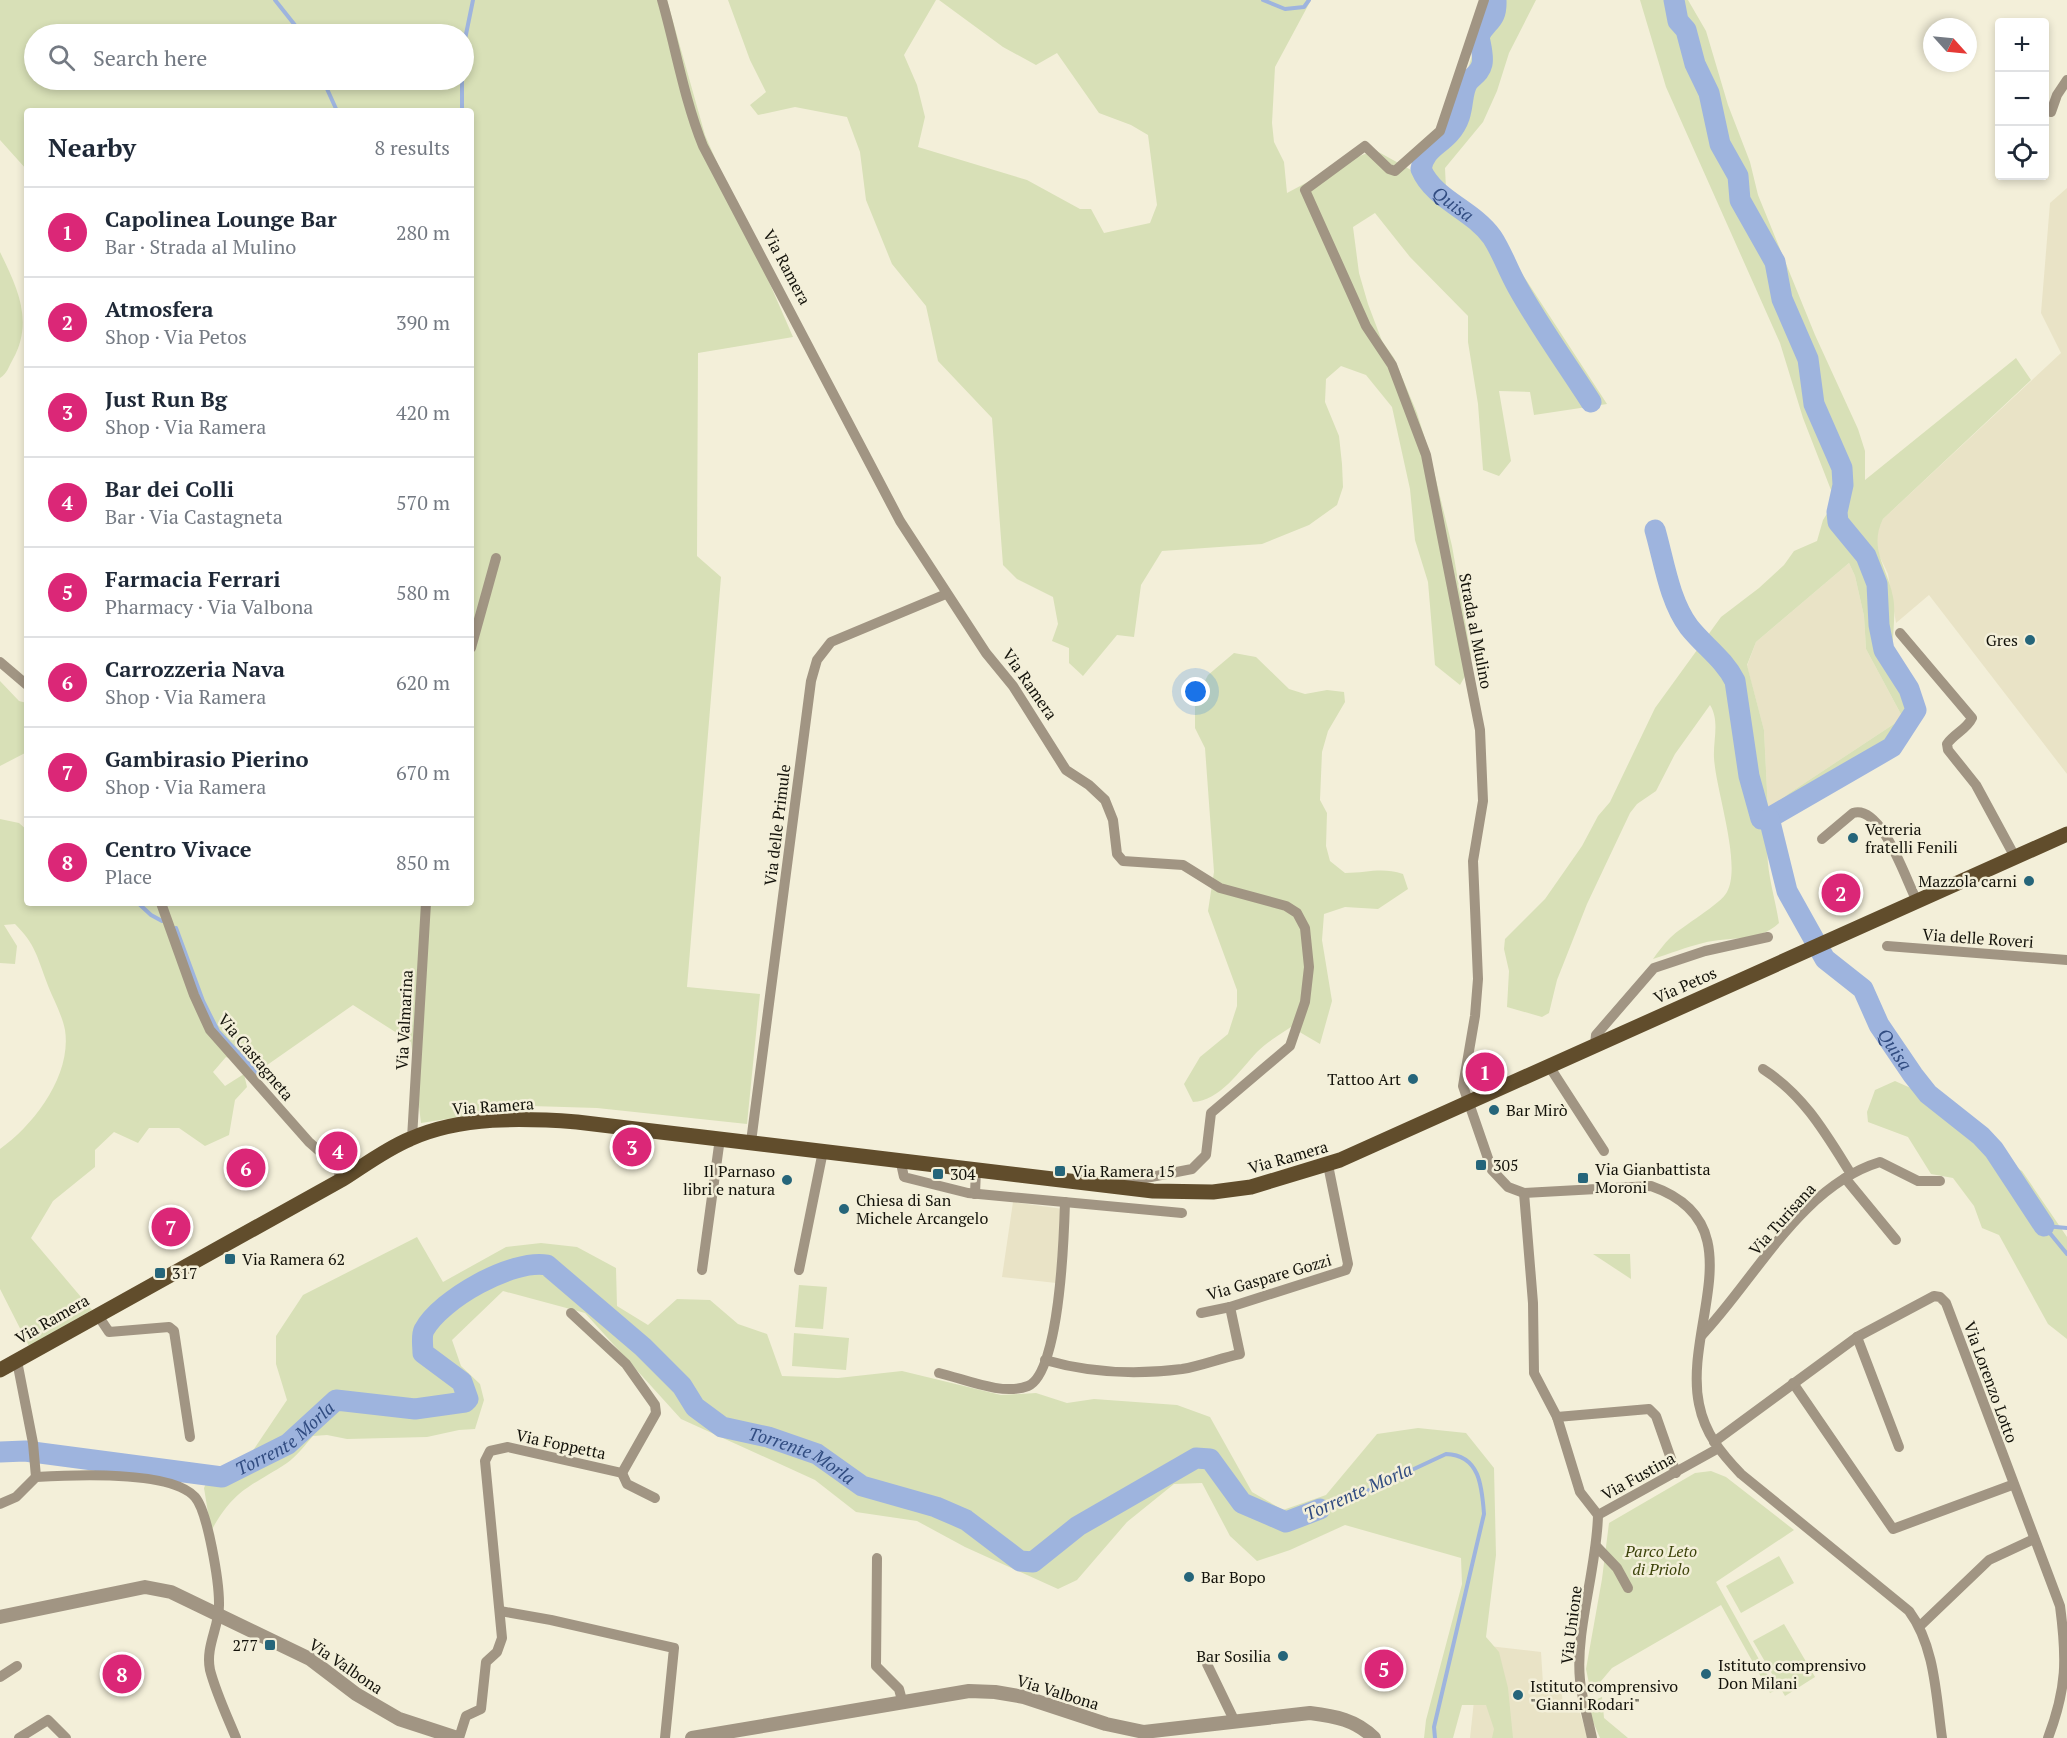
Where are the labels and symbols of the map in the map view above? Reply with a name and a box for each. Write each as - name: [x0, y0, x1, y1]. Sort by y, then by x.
- north arrow: [1923, 18, 1977, 72]
- water label: Quisa: [1428, 180, 1479, 227]
- street label: Via Ramera: [758, 226, 816, 308]
- street label: Strada al Mulino: [1454, 571, 1498, 691]
- place label: Gres: [1986, 629, 2018, 651]
- marker: Gres: [2023, 633, 2037, 647]
- street label: Via Ramera: [997, 644, 1063, 724]
- your location: [1181, 677, 1210, 706]
- street label: Via delle Primule: [759, 763, 795, 887]
- place label: Vetreria fratelli Fenili: [1865, 818, 1958, 858]
- marker: Vetreria fratelli Fenili: [1846, 831, 1860, 845]
- pin: 2: [1822, 870, 1860, 916]
- place label: Mazzola carni: [1918, 870, 2017, 892]
- marker: Mazzola carni: [2022, 874, 2036, 888]
- street label: Via delle Roveri: [1922, 923, 2035, 953]
- street label: Via Petos: [1650, 961, 1720, 1009]
- street label: Via Valmarina: [390, 969, 418, 1071]
- street label: Via Castagneta: [213, 1009, 299, 1105]
- water label: Quisa: [1873, 1023, 1918, 1075]
- pin: 1: [1466, 1050, 1504, 1094]
- place label: Tattoo Art: [1327, 1068, 1401, 1090]
- marker: Tattoo Art: [1406, 1072, 1420, 1086]
- street label: Via Ramera: [451, 1092, 535, 1120]
- place label: Bar Mirò: [1506, 1099, 1568, 1121]
- marker: Bar Mirò: [1487, 1103, 1501, 1117]
- pin: 3: [612, 1124, 652, 1170]
- pin: 4: [318, 1128, 358, 1174]
- street label: Via Ramera: [1246, 1135, 1330, 1179]
- pin: 6: [226, 1146, 266, 1190]
- place label: 305: [1493, 1154, 1519, 1176]
- marker: 305: [1474, 1158, 1488, 1172]
- place label: Via Gianbattista Moroni: [1595, 1158, 1711, 1198]
- place label: Il Parnaso libri e natura: [683, 1160, 775, 1200]
- place label: Via Ramera 15: [1072, 1160, 1175, 1182]
- place label: 304: [950, 1163, 976, 1185]
- marker: Via Ramera 15: [1053, 1164, 1067, 1178]
- marker: 304: [931, 1167, 945, 1181]
- marker: Via Gianbattista Moroni: [1576, 1171, 1590, 1185]
- marker: Il Parnaso libri e natura: [780, 1173, 794, 1187]
- street label: Via Turisana: [1744, 1178, 1820, 1260]
- place label: Chiesa di San Michele Arcangelo: [856, 1189, 988, 1229]
- marker: Chiesa di San Michele Arcangelo: [837, 1202, 851, 1216]
- pin: 7: [152, 1204, 190, 1250]
- place label: Via Ramera 62: [242, 1248, 345, 1270]
- street label: Via Gaspare Gozzi: [1204, 1249, 1334, 1305]
- marker: Via Ramera 62: [223, 1252, 237, 1266]
- place label: 317: [172, 1262, 198, 1284]
- marker: 317: [153, 1266, 167, 1280]
- street label: Via Ramera: [11, 1289, 93, 1349]
- street label: Via Lorenzo Lotto: [1959, 1318, 2023, 1446]
- water label: Torrente Morla: [231, 1396, 339, 1481]
- water label: Torrente Morla: [746, 1421, 860, 1490]
- street label: Via Foppetta: [514, 1424, 608, 1464]
- street label: Via Fustina: [1597, 1447, 1679, 1505]
- water label: Torrente Morla: [1300, 1456, 1416, 1526]
- park label: Parco Leto di Priolo: [1624, 1540, 1697, 1580]
- place label: Bar Bopo: [1201, 1566, 1266, 1588]
- marker: Bar Bopo: [1182, 1570, 1196, 1584]
- street label: Via Unione: [1555, 1584, 1587, 1666]
- street label: Via Valbona: [305, 1633, 387, 1699]
- place label: 277: [232, 1634, 258, 1656]
- marker: 277: [263, 1638, 277, 1652]
- place label: Bar Sosilia: [1196, 1645, 1271, 1667]
- pin: 5: [1364, 1646, 1404, 1692]
- marker: Bar Sosilia: [1276, 1649, 1290, 1663]
- pin: 8: [102, 1652, 142, 1696]
- place label: Istituto comprensivo Don Milani: [1718, 1654, 1866, 1694]
- marker: Istituto comprensivo Don Milani: [1699, 1667, 1713, 1681]
- street label: Via Valbona: [1014, 1669, 1102, 1715]
- place label: Istituto comprensivo "Gianni Rodari": [1530, 1675, 1678, 1715]
- marker: Istituto comprensivo "Gianni Rodari": [1511, 1688, 1525, 1702]

